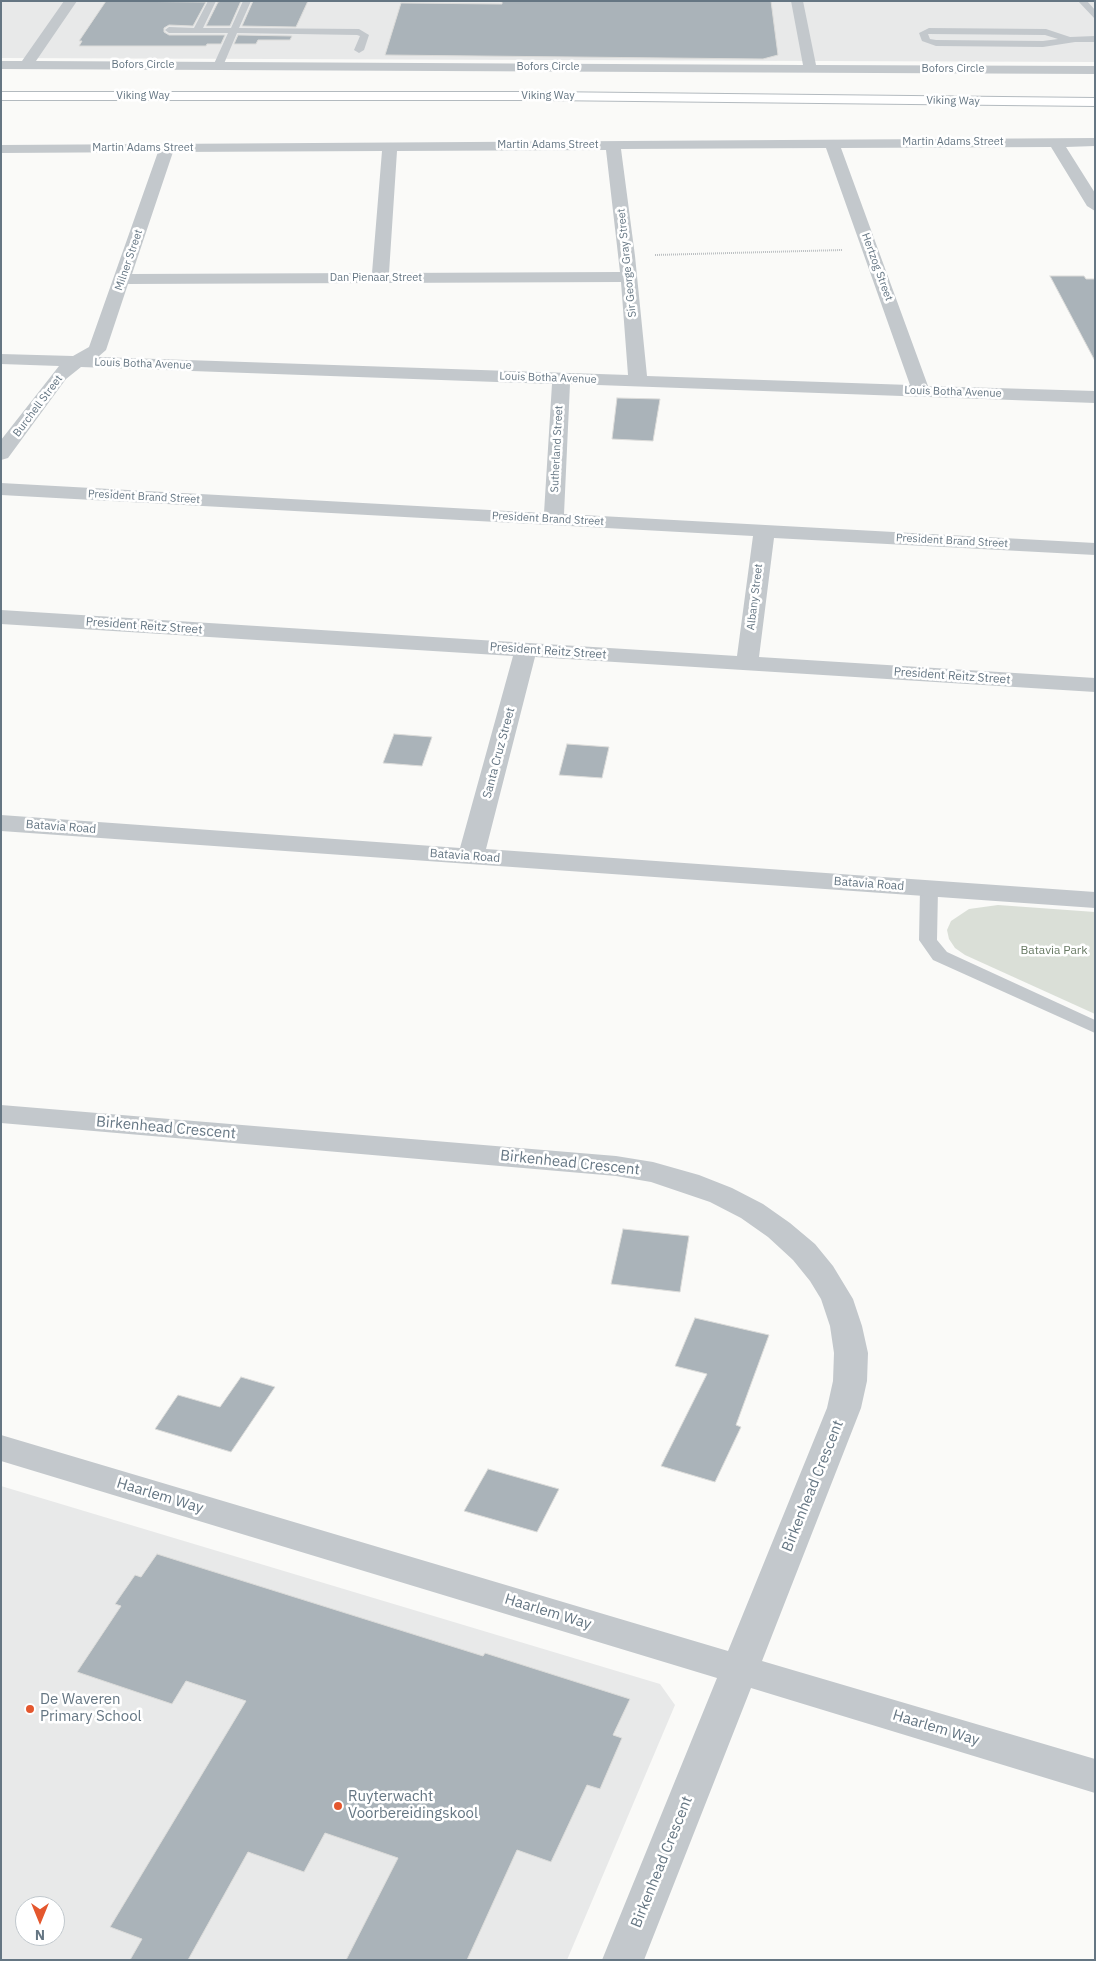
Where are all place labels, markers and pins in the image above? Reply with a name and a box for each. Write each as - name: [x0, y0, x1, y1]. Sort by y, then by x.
- place label: De Waveren Primary School: [40, 1691, 142, 1726]
- marker: De Waveren Primary School: [24, 1703, 36, 1715]
- place label: Ruyterwacht Voorbereidingskool: [348, 1788, 478, 1823]
- marker: Ruyterwacht Voorbereidingskool: [332, 1800, 344, 1812]

